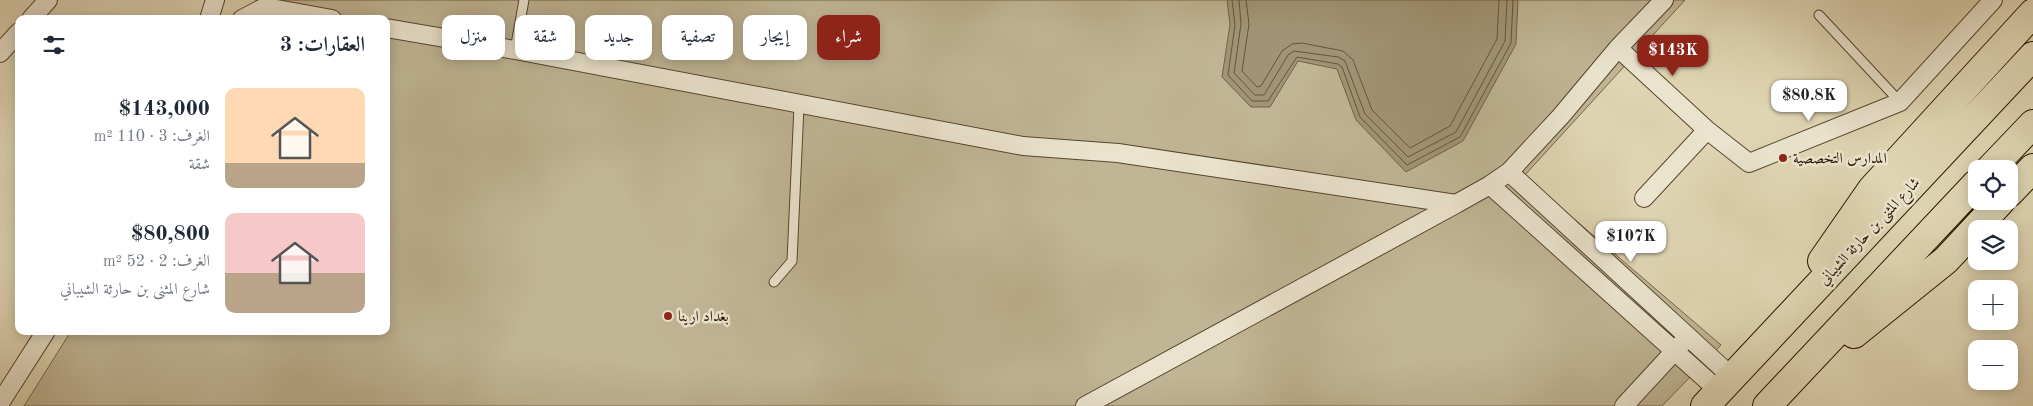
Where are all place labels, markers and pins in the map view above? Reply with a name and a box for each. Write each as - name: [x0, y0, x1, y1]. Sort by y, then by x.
- pin: $143K: [1638, 34, 1708, 77]
- pin: $80.8K: [1768, 80, 1850, 122]
- marker: المدارس التخصصية: [1777, 152, 1789, 164]
- place label: المدارس التخصصية: [1793, 152, 1887, 167]
- pin: $107K: [1596, 220, 1666, 263]
- marker: بغداد ارينا: [662, 310, 674, 322]
- place label: بغداد ارينا: [678, 310, 729, 326]

